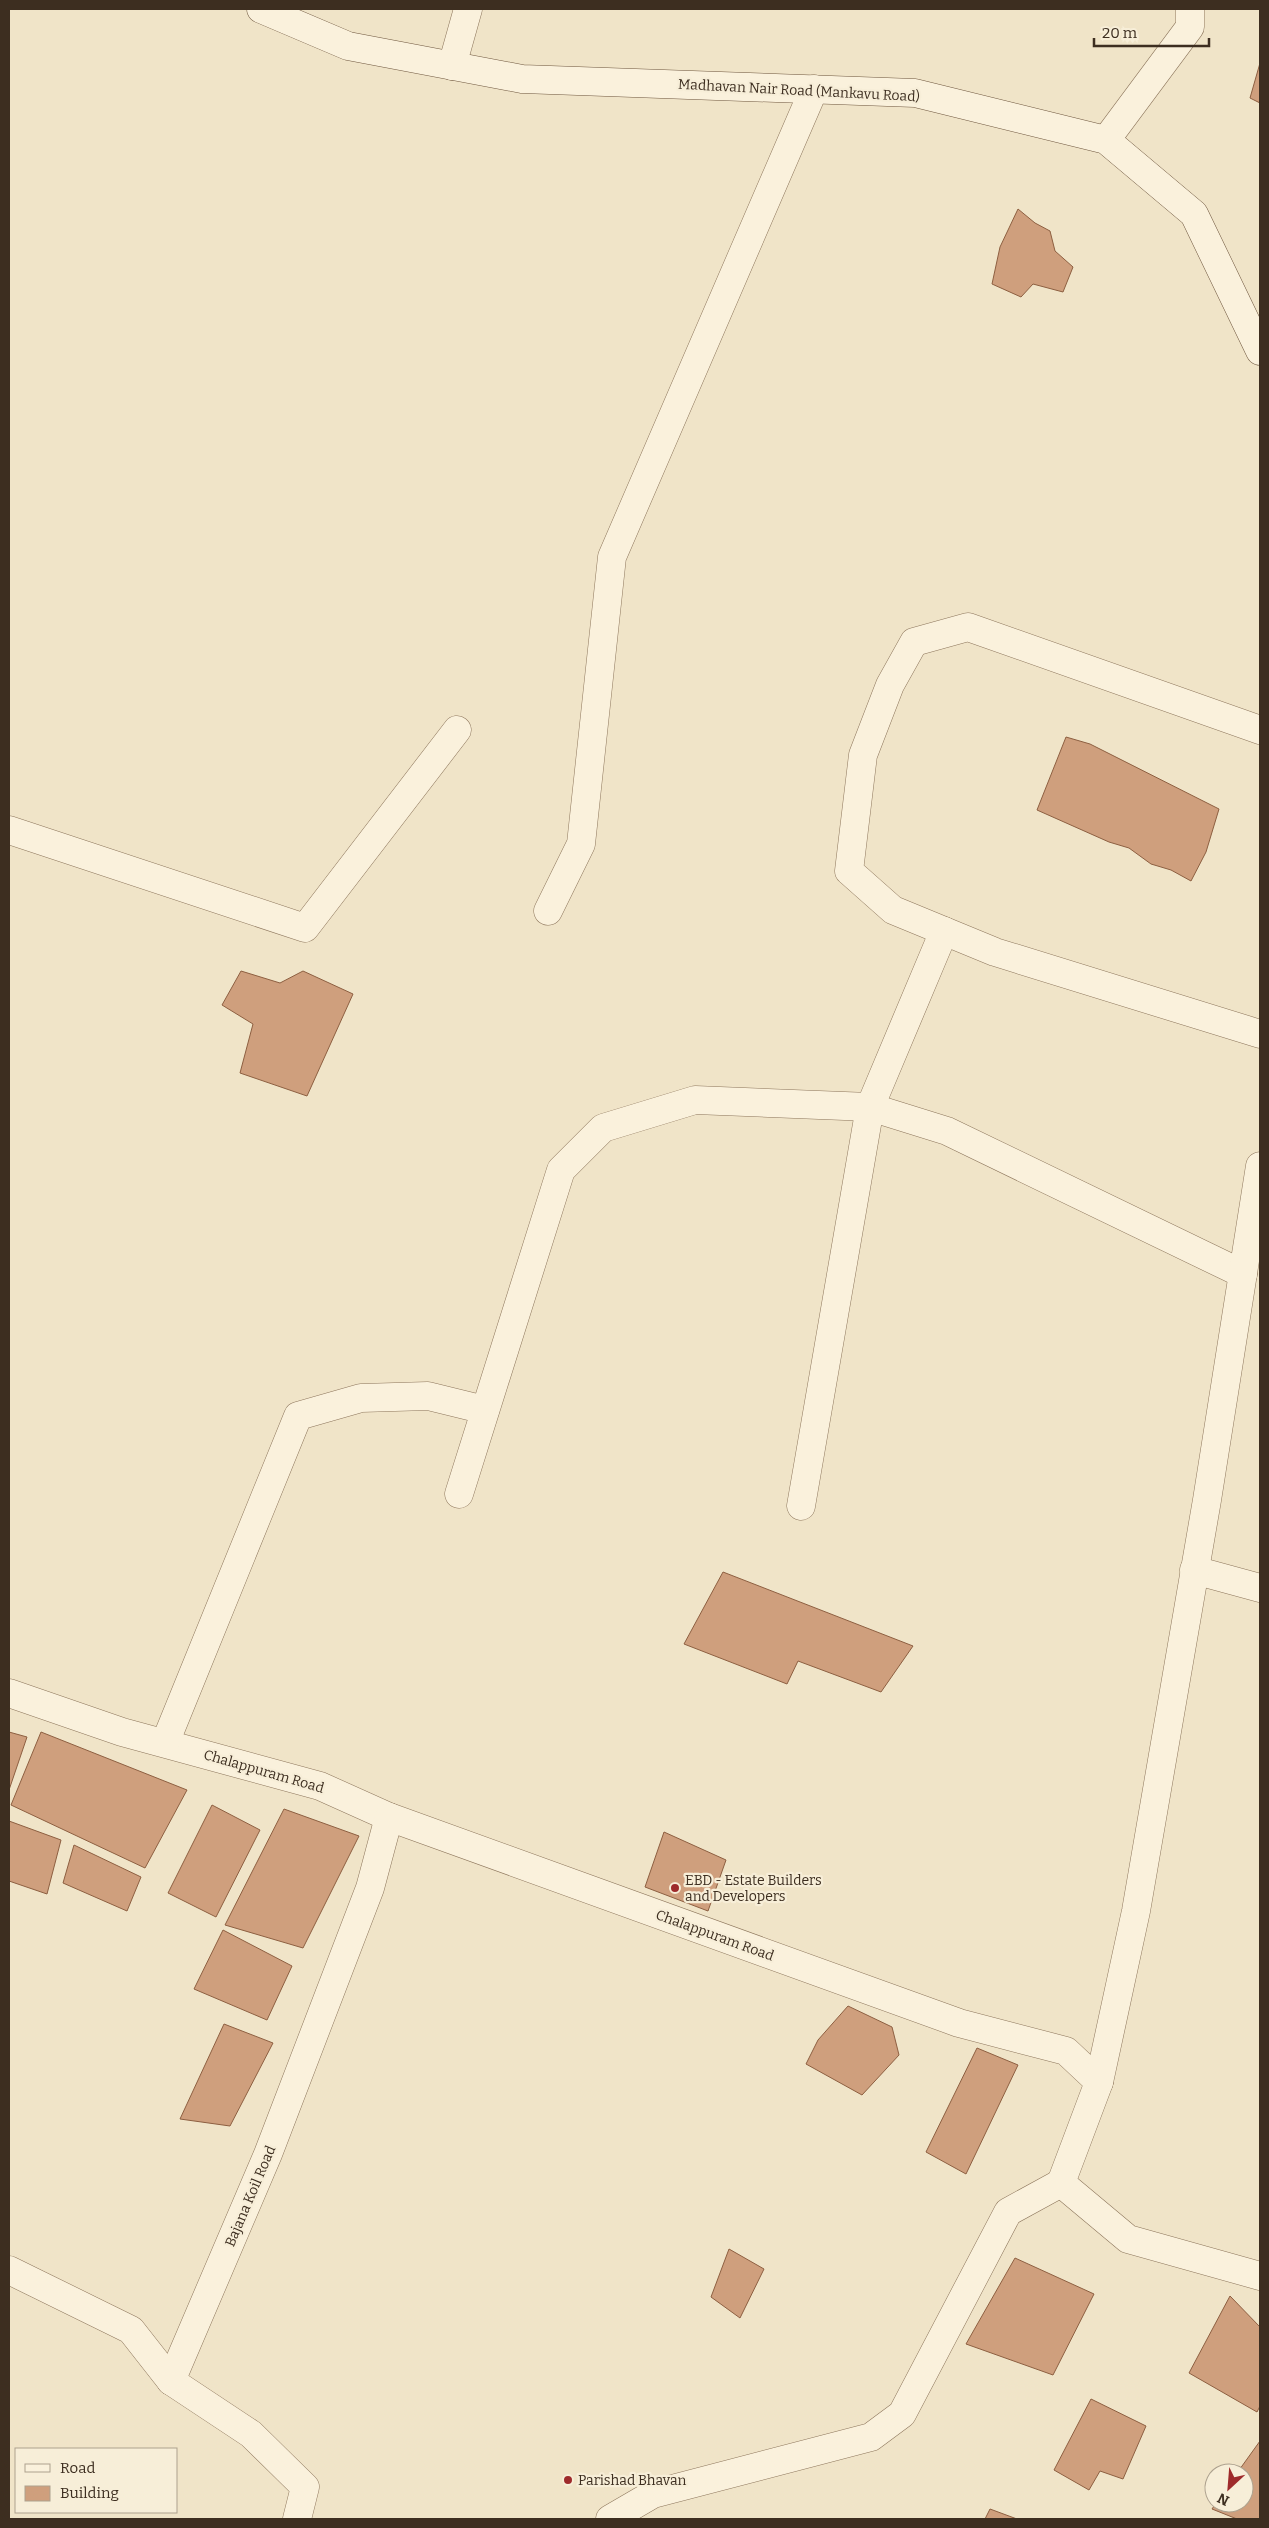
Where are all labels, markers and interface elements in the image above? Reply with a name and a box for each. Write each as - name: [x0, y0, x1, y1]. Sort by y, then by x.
- scale bar: [1094, 15, 1209, 47]
- text: 20 m: [1102, 24, 1138, 42]
- street label: Madhavan Nair Road (Mankavu Road): [678, 76, 920, 105]
- street label: Chalappuram Road: [202, 1746, 326, 1797]
- place label: EBD - Estate Builders and Developers: [685, 1872, 822, 1905]
- marker: EBD - Estate Builders and Developers: [669, 1882, 681, 1894]
- street label: Chalappuram Road: [653, 1906, 776, 1965]
- street label: Bajana Koil Road: [221, 2143, 279, 2249]
- legend: [15, 2448, 178, 2513]
- text: Road: [60, 2459, 95, 2477]
- north arrow: [1204, 2463, 1254, 2513]
- place label: Parishad Bhavan: [578, 2472, 687, 2489]
- marker: Parishad Bhavan: [562, 2474, 574, 2486]
- text: Building: [60, 2484, 119, 2502]
- text: N: [1215, 2489, 1232, 2509]

